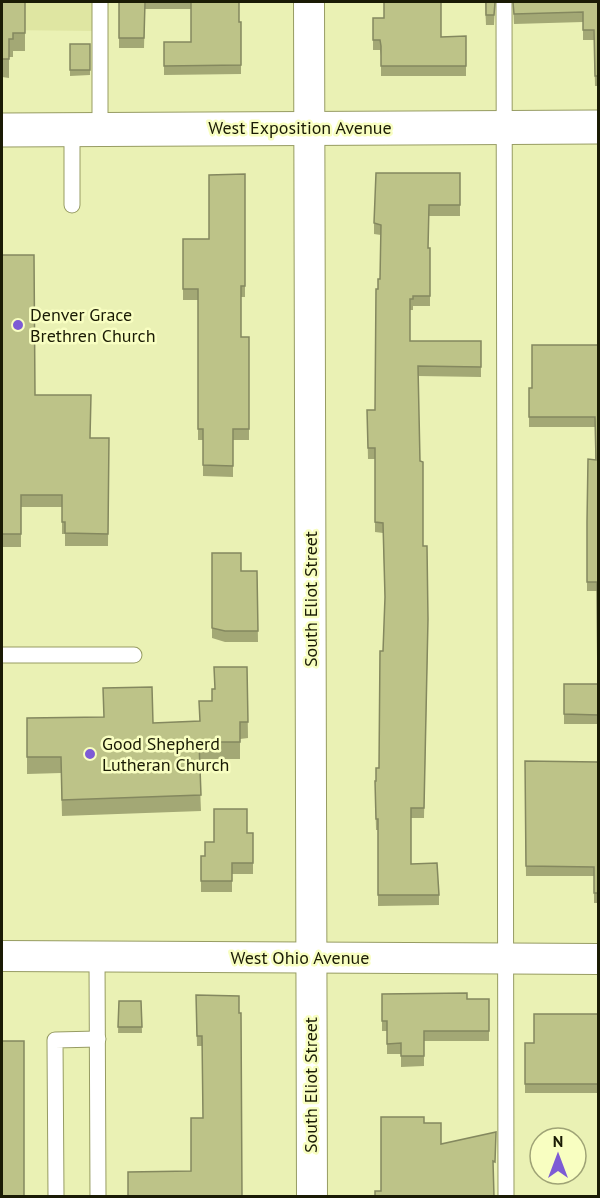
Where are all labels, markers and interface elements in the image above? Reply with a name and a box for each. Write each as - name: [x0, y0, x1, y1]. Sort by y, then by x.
- street label: West Exposition Avenue: [208, 116, 392, 139]
- place label: Denver Grace Brethren Church: [30, 303, 156, 347]
- marker: Denver Grace Brethren Church: [11, 318, 25, 332]
- street label: South Eliot Street: [299, 531, 322, 667]
- place label: Good Shepherd Lutheran Church: [102, 732, 229, 776]
- marker: Good Shepherd Lutheran Church: [83, 747, 97, 761]
- street label: West Ohio Avenue: [231, 946, 369, 969]
- street label: South Eliot Street: [299, 1017, 322, 1153]
- north arrow: [528, 1126, 588, 1186]
- text: N: [553, 1131, 563, 1151]

